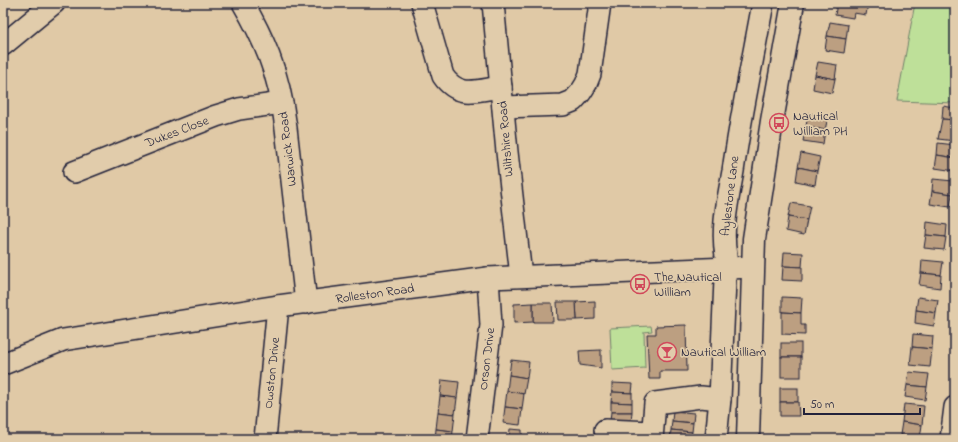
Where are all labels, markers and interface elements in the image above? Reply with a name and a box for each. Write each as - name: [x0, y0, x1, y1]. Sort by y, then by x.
- street label: Wiltshire Road: [493, 100, 519, 178]
- place label: Nautical William PH: [793, 107, 847, 141]
- street label: Warwick Road: [274, 110, 302, 187]
- street label: Dukes Close: [141, 111, 212, 153]
- bus stop icon: Nautical William PH: [768, 112, 790, 134]
- street label: Aylestone Lane: [716, 155, 745, 237]
- place label: The Nautical William: [654, 268, 722, 302]
- bus stop icon: The Nautical William: [629, 273, 651, 295]
- street label: Rolleston Road: [334, 279, 416, 309]
- street label: Orson Drive: [474, 327, 500, 391]
- street label: Owston Drive: [259, 336, 285, 410]
- bar icon: Nautical William: [656, 341, 678, 363]
- place label: Nautical William: [681, 343, 766, 362]
- scale bar: [804, 390, 920, 416]
- text: 50 m: [810, 396, 834, 414]

